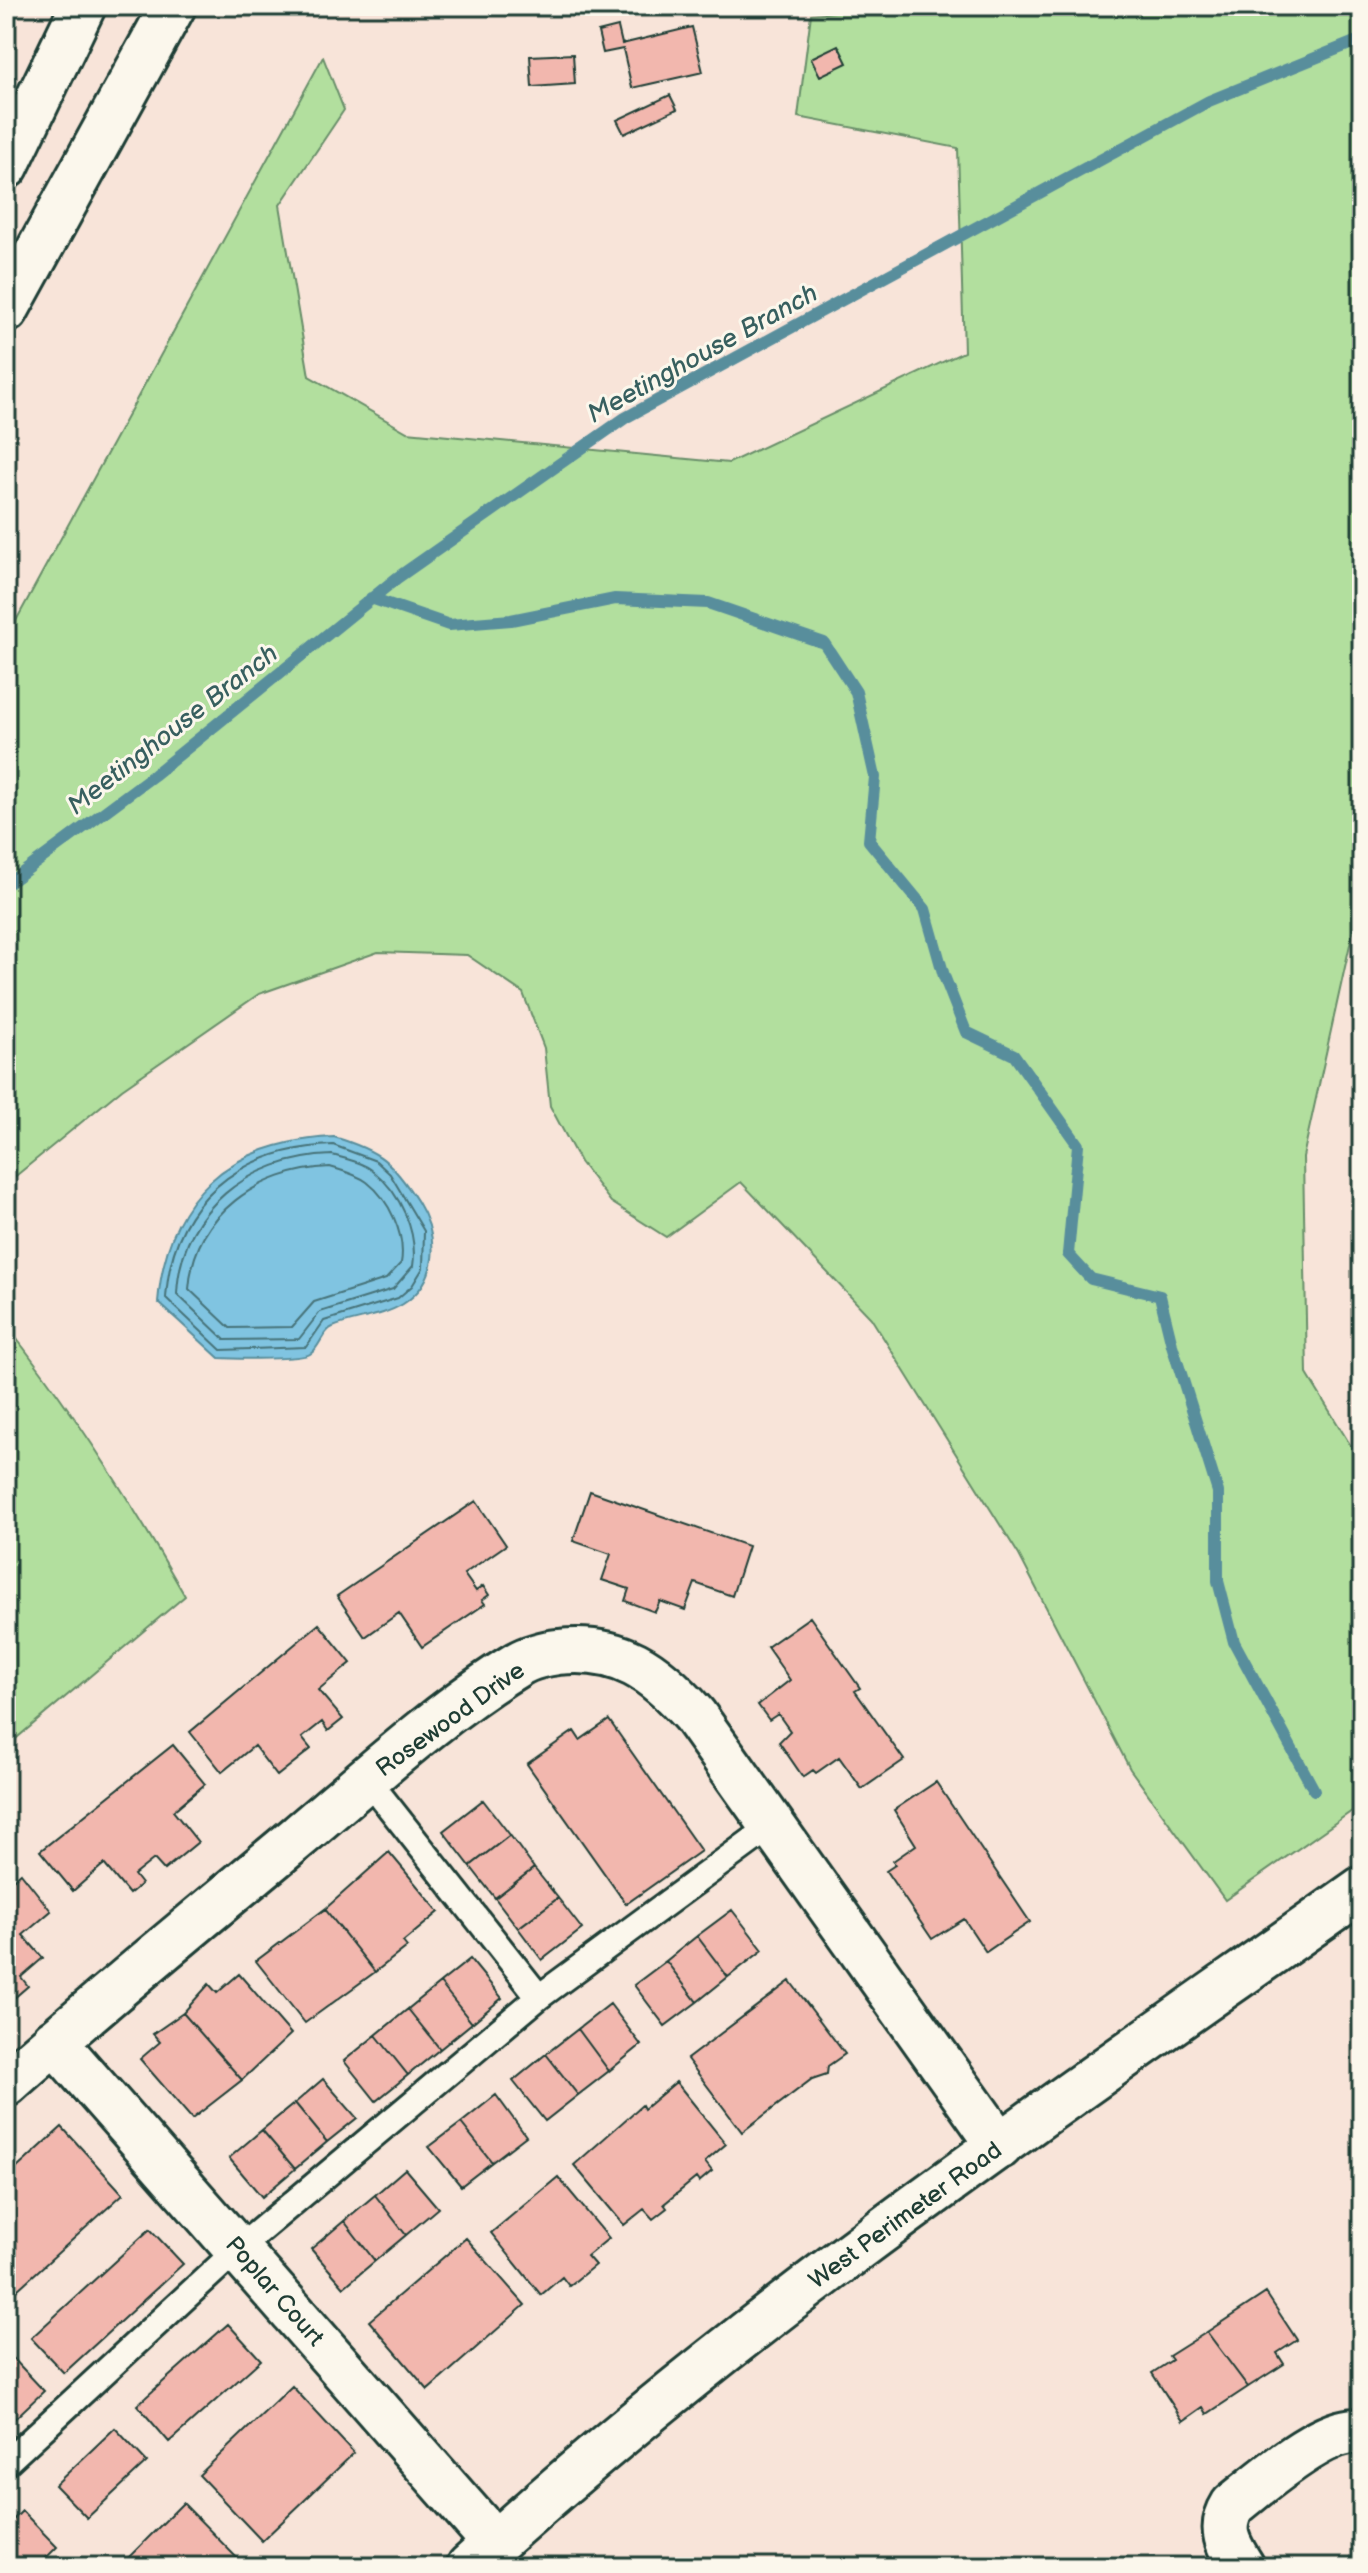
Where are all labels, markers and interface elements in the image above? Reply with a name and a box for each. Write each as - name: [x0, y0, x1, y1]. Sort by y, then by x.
- water label: Meetinghouse Branch: [582, 278, 823, 431]
- water label: Meetinghouse Branch: [61, 638, 284, 822]
- street label: Rosewood Drive: [370, 1656, 530, 1783]
- street label: West Perimeter Road: [803, 2136, 1007, 2295]
- street label: Poplar Court: [219, 2231, 330, 2353]

